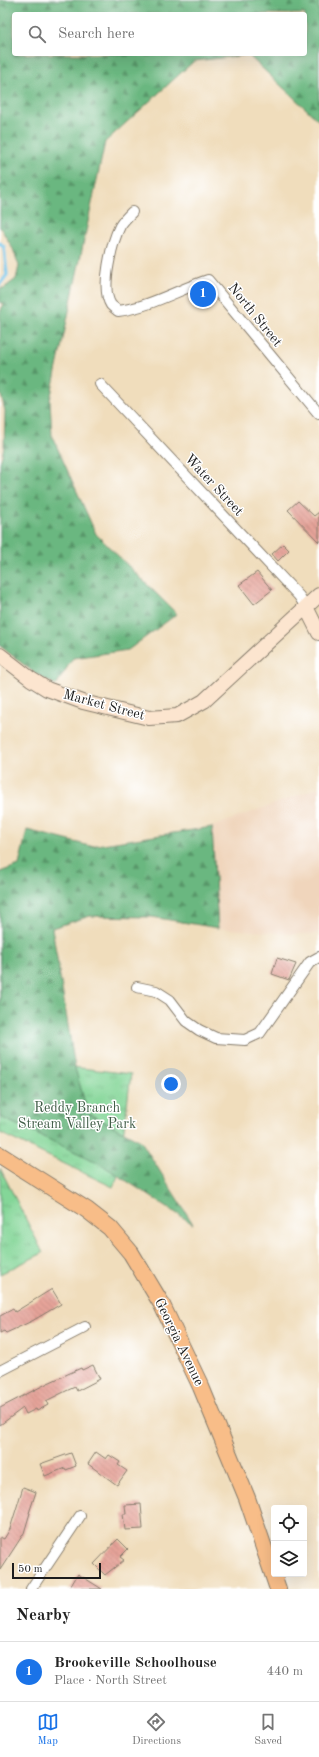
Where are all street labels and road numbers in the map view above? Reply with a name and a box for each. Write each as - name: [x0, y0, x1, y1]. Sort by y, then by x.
- street label: North Street: [225, 281, 285, 349]
- street label: Water Street: [182, 451, 246, 519]
- street label: Market Street: [62, 687, 146, 723]
- street label: Georgia Avenue: [152, 1296, 206, 1388]

